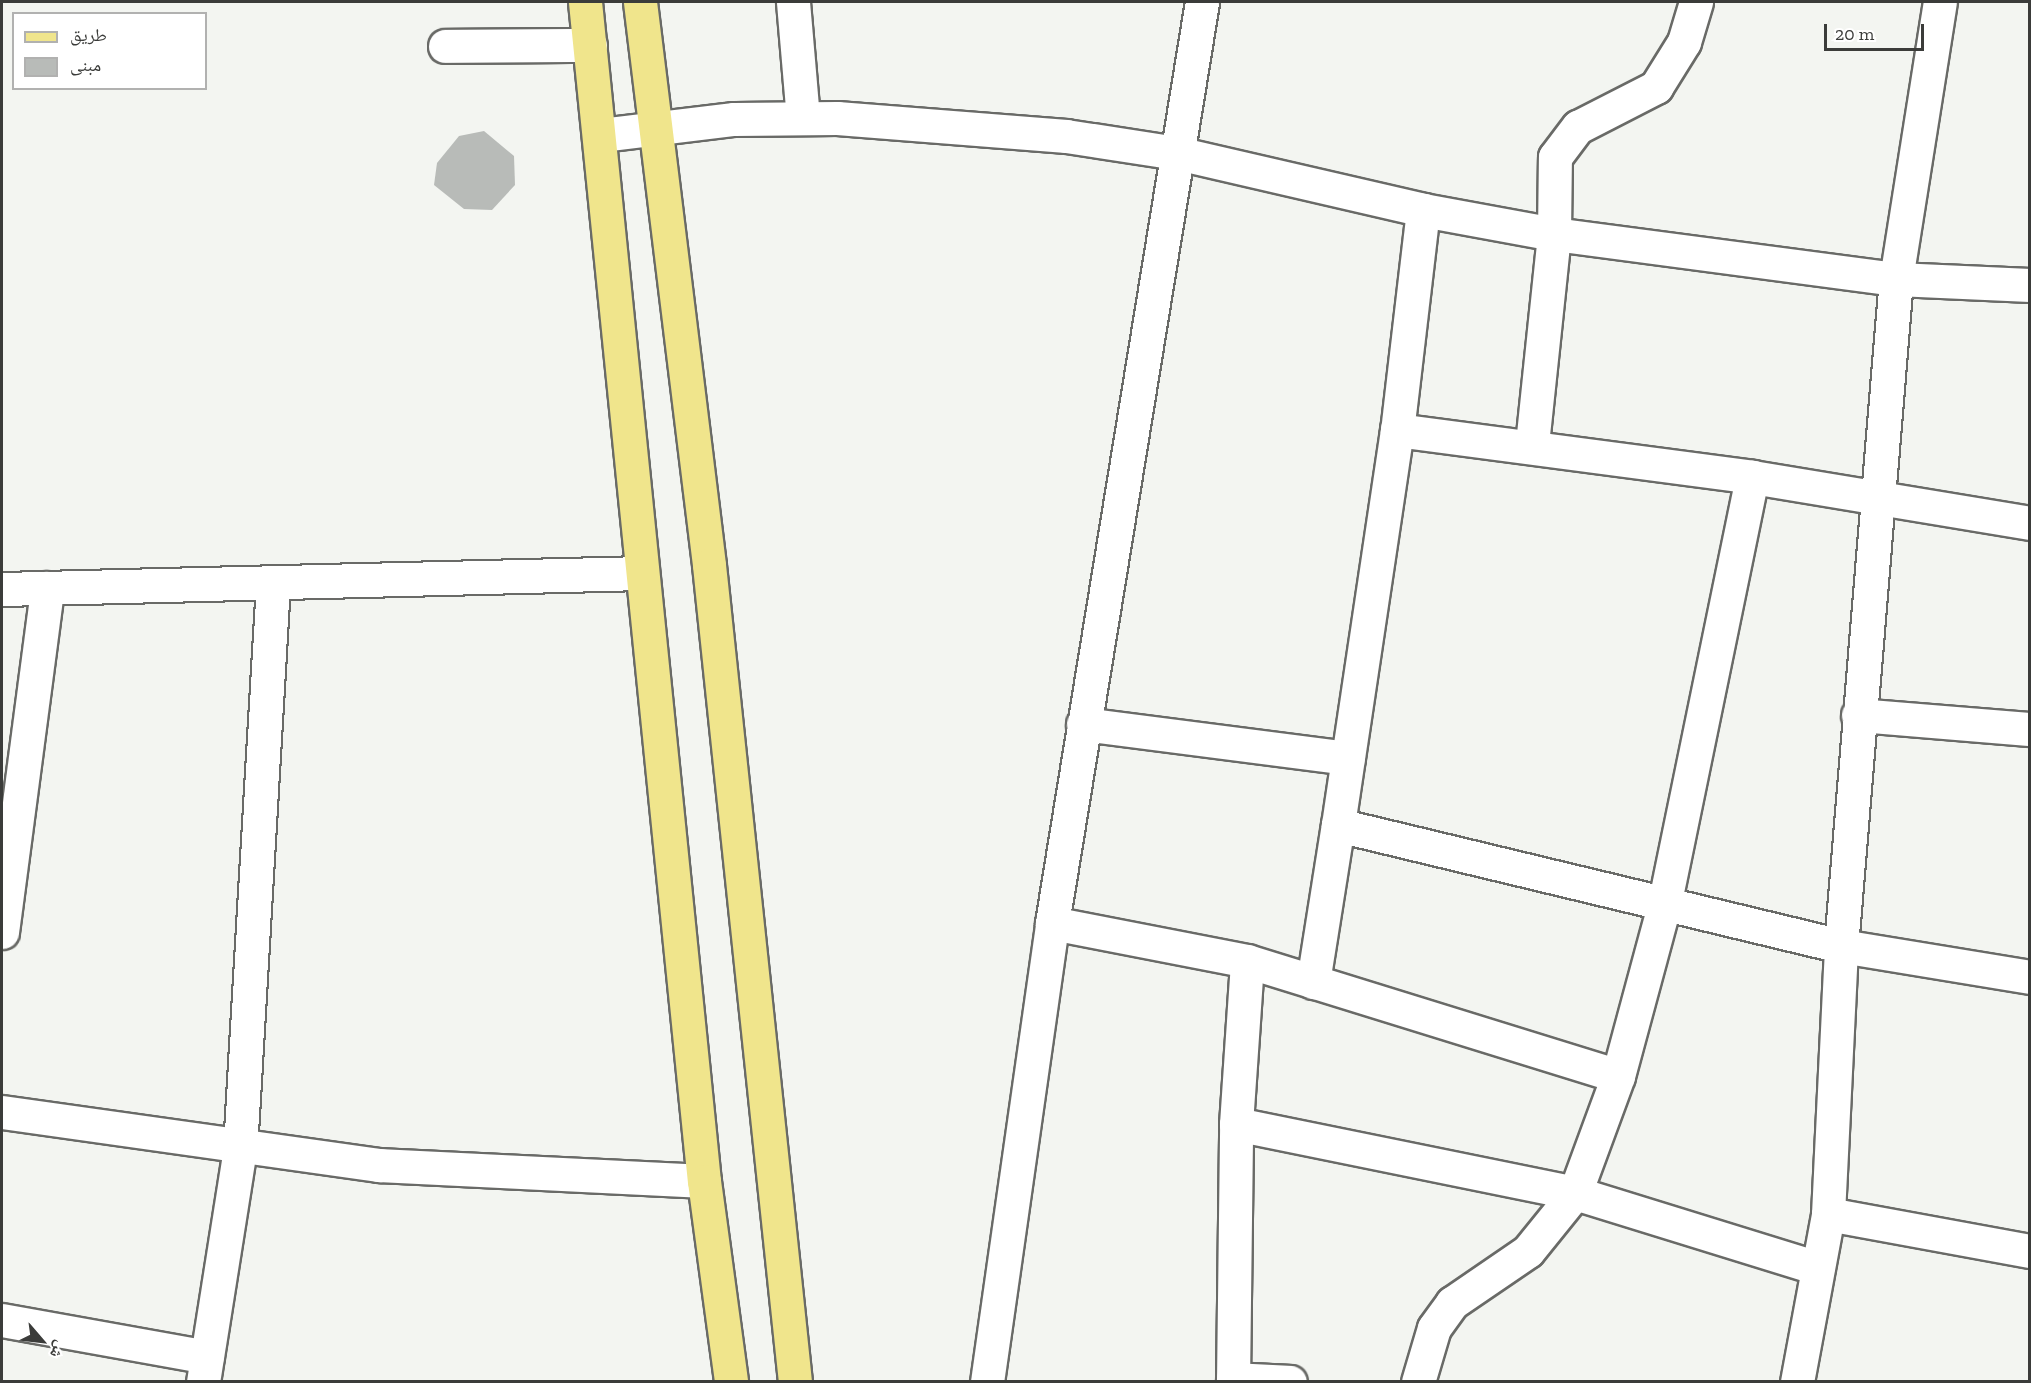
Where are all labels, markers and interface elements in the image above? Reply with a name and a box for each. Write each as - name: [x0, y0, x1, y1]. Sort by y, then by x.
- legend: [12, 12, 207, 90]
- scale bar: [1827, 12, 1928, 50]
- text: 20 m: [1835, 23, 1874, 45]
- text: طريق: [70, 24, 107, 46]
- text: مبنى: [70, 54, 101, 76]
- north arrow: [12, 1311, 72, 1371]
- text: ش: [46, 1338, 71, 1362]

